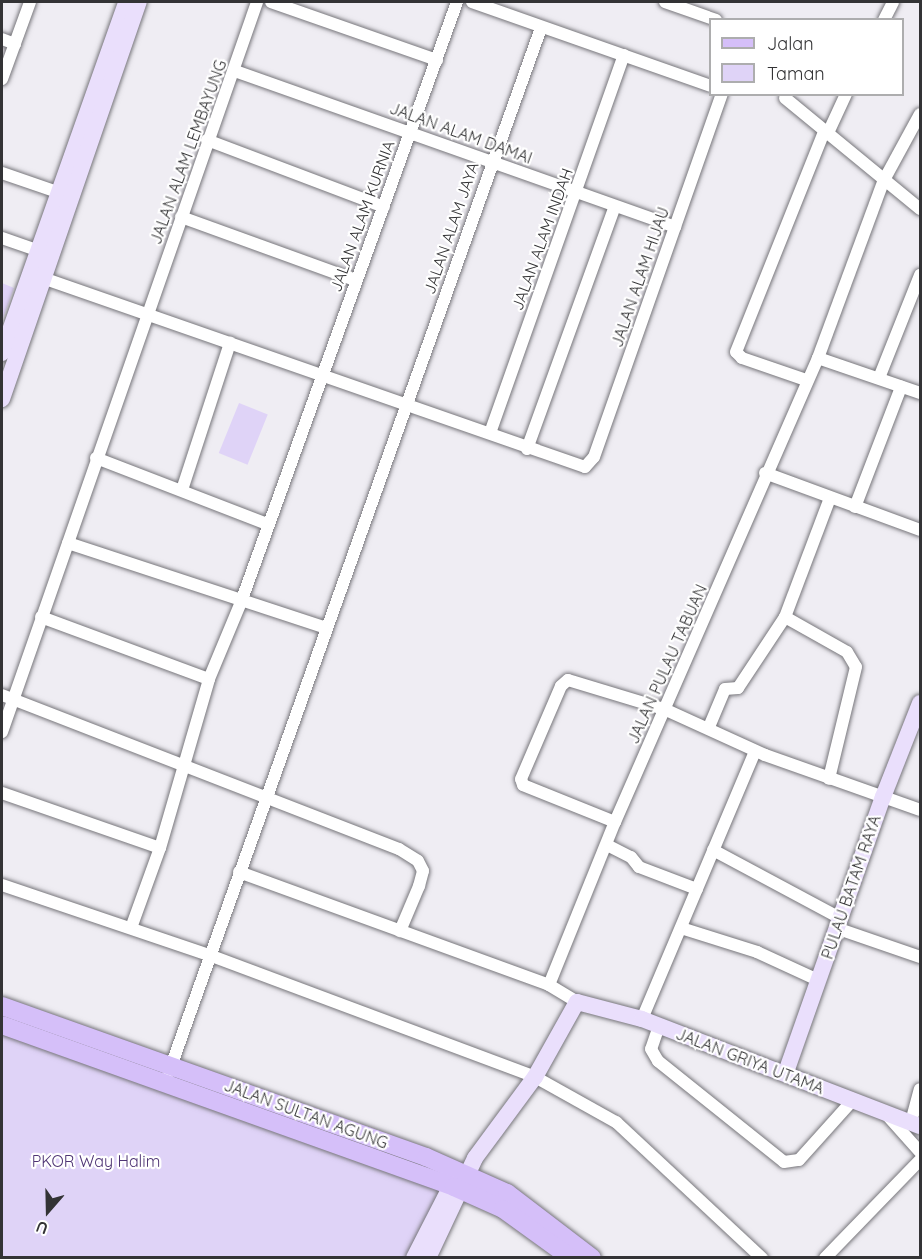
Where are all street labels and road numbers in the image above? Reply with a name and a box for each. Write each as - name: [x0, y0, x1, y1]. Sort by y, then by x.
- street label: JALAN ALAM LEMBAYUNG: [146, 57, 230, 247]
- street label: JALAN ALAM DAMAI: [387, 98, 535, 168]
- street label: JALAN ALAM KURNIA: [326, 138, 398, 294]
- street label: JALAN ALAM JAYA: [419, 160, 483, 296]
- street label: JALAN ALAM INDAH: [507, 165, 577, 313]
- street label: JALAN ALAM HIJAU: [607, 204, 673, 350]
- street label: JALAN PULAU TABUAN: [623, 581, 711, 747]
- street label: PULAU BATAM RAYA: [817, 812, 885, 962]
- street label: JALAN GRIYA UTAMA: [673, 1024, 827, 1098]
- street label: JALAN SULTAN AGUNG: [221, 1075, 391, 1153]

